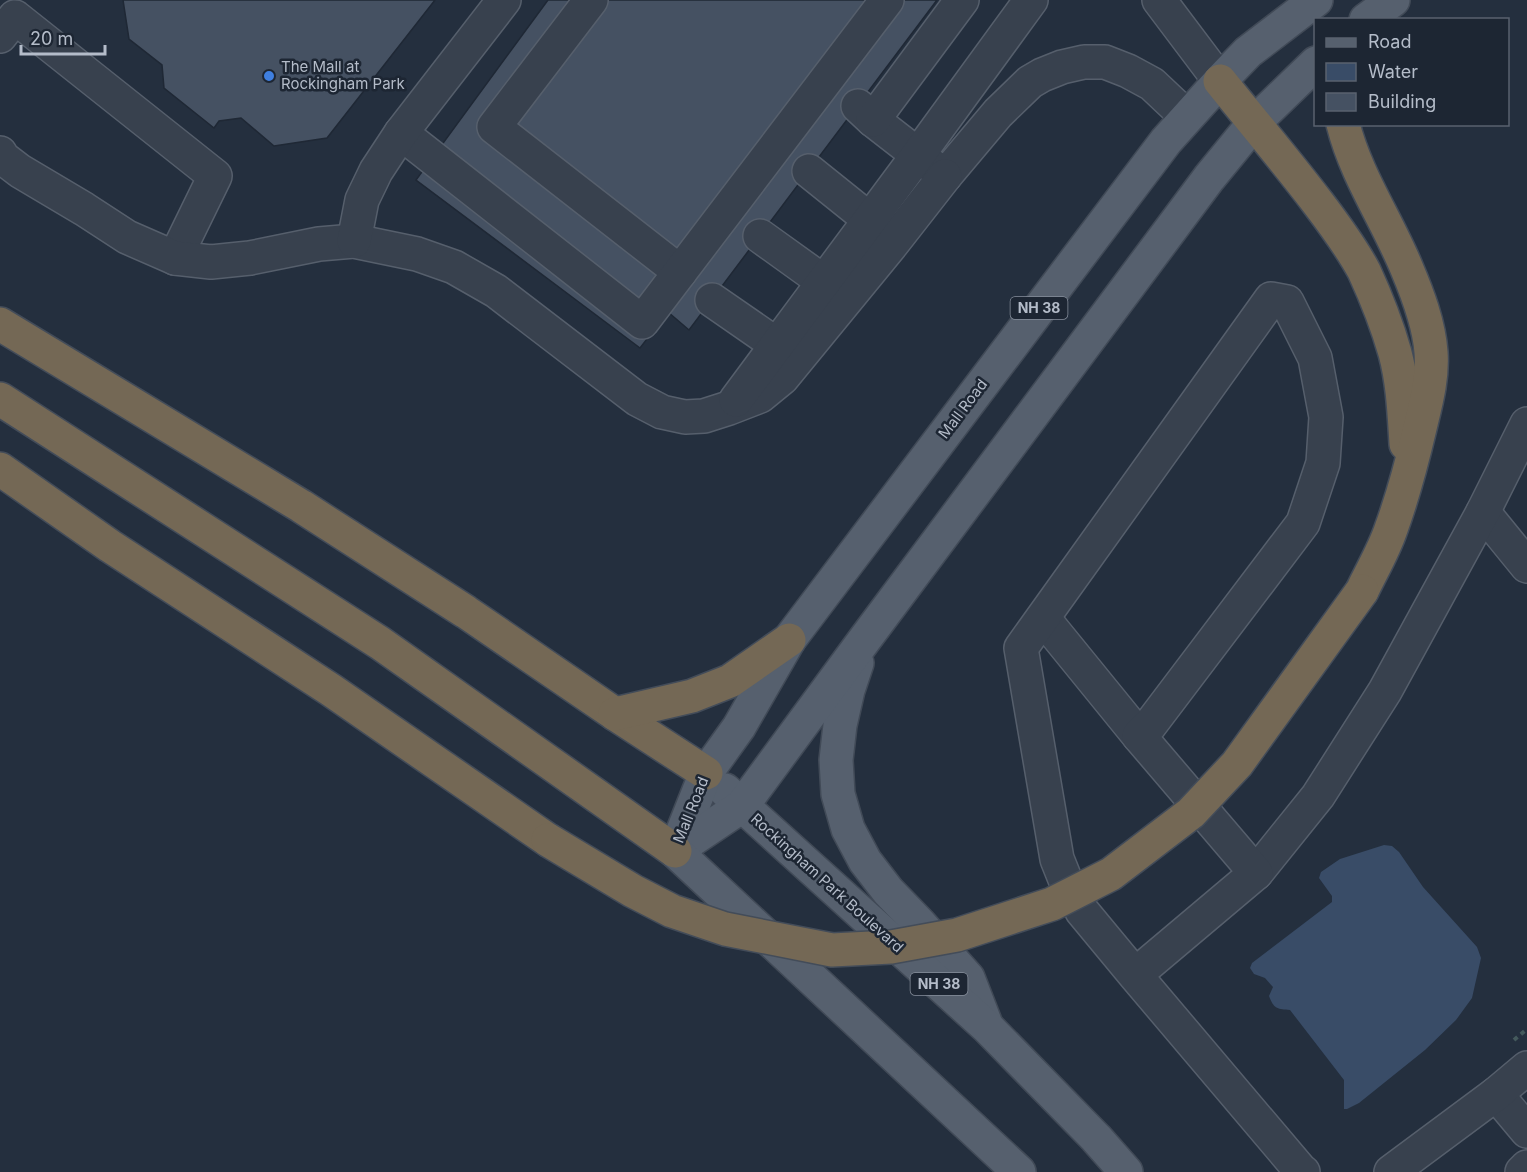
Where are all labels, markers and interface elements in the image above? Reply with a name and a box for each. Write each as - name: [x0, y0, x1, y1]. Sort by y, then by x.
- scale bar: [21, 18, 105, 56]
- legend: [1314, 18, 1509, 126]
- text: 20 m: [30, 28, 73, 49]
- text: Road: [1368, 31, 1411, 52]
- place label: The Mall at Rockingham Park: [281, 57, 405, 93]
- text: Water: [1368, 61, 1418, 82]
- marker: The Mall at Rockingham Park: [262, 69, 276, 83]
- text: Building: [1368, 91, 1436, 112]
- road number: NH 38: [1010, 297, 1068, 319]
- street label: Mall Road: [934, 375, 991, 442]
- street label: Mall Road: [669, 774, 712, 846]
- street label: Rockingham Park Boulevard: [747, 809, 908, 956]
- road number: NH 38: [910, 973, 968, 995]

